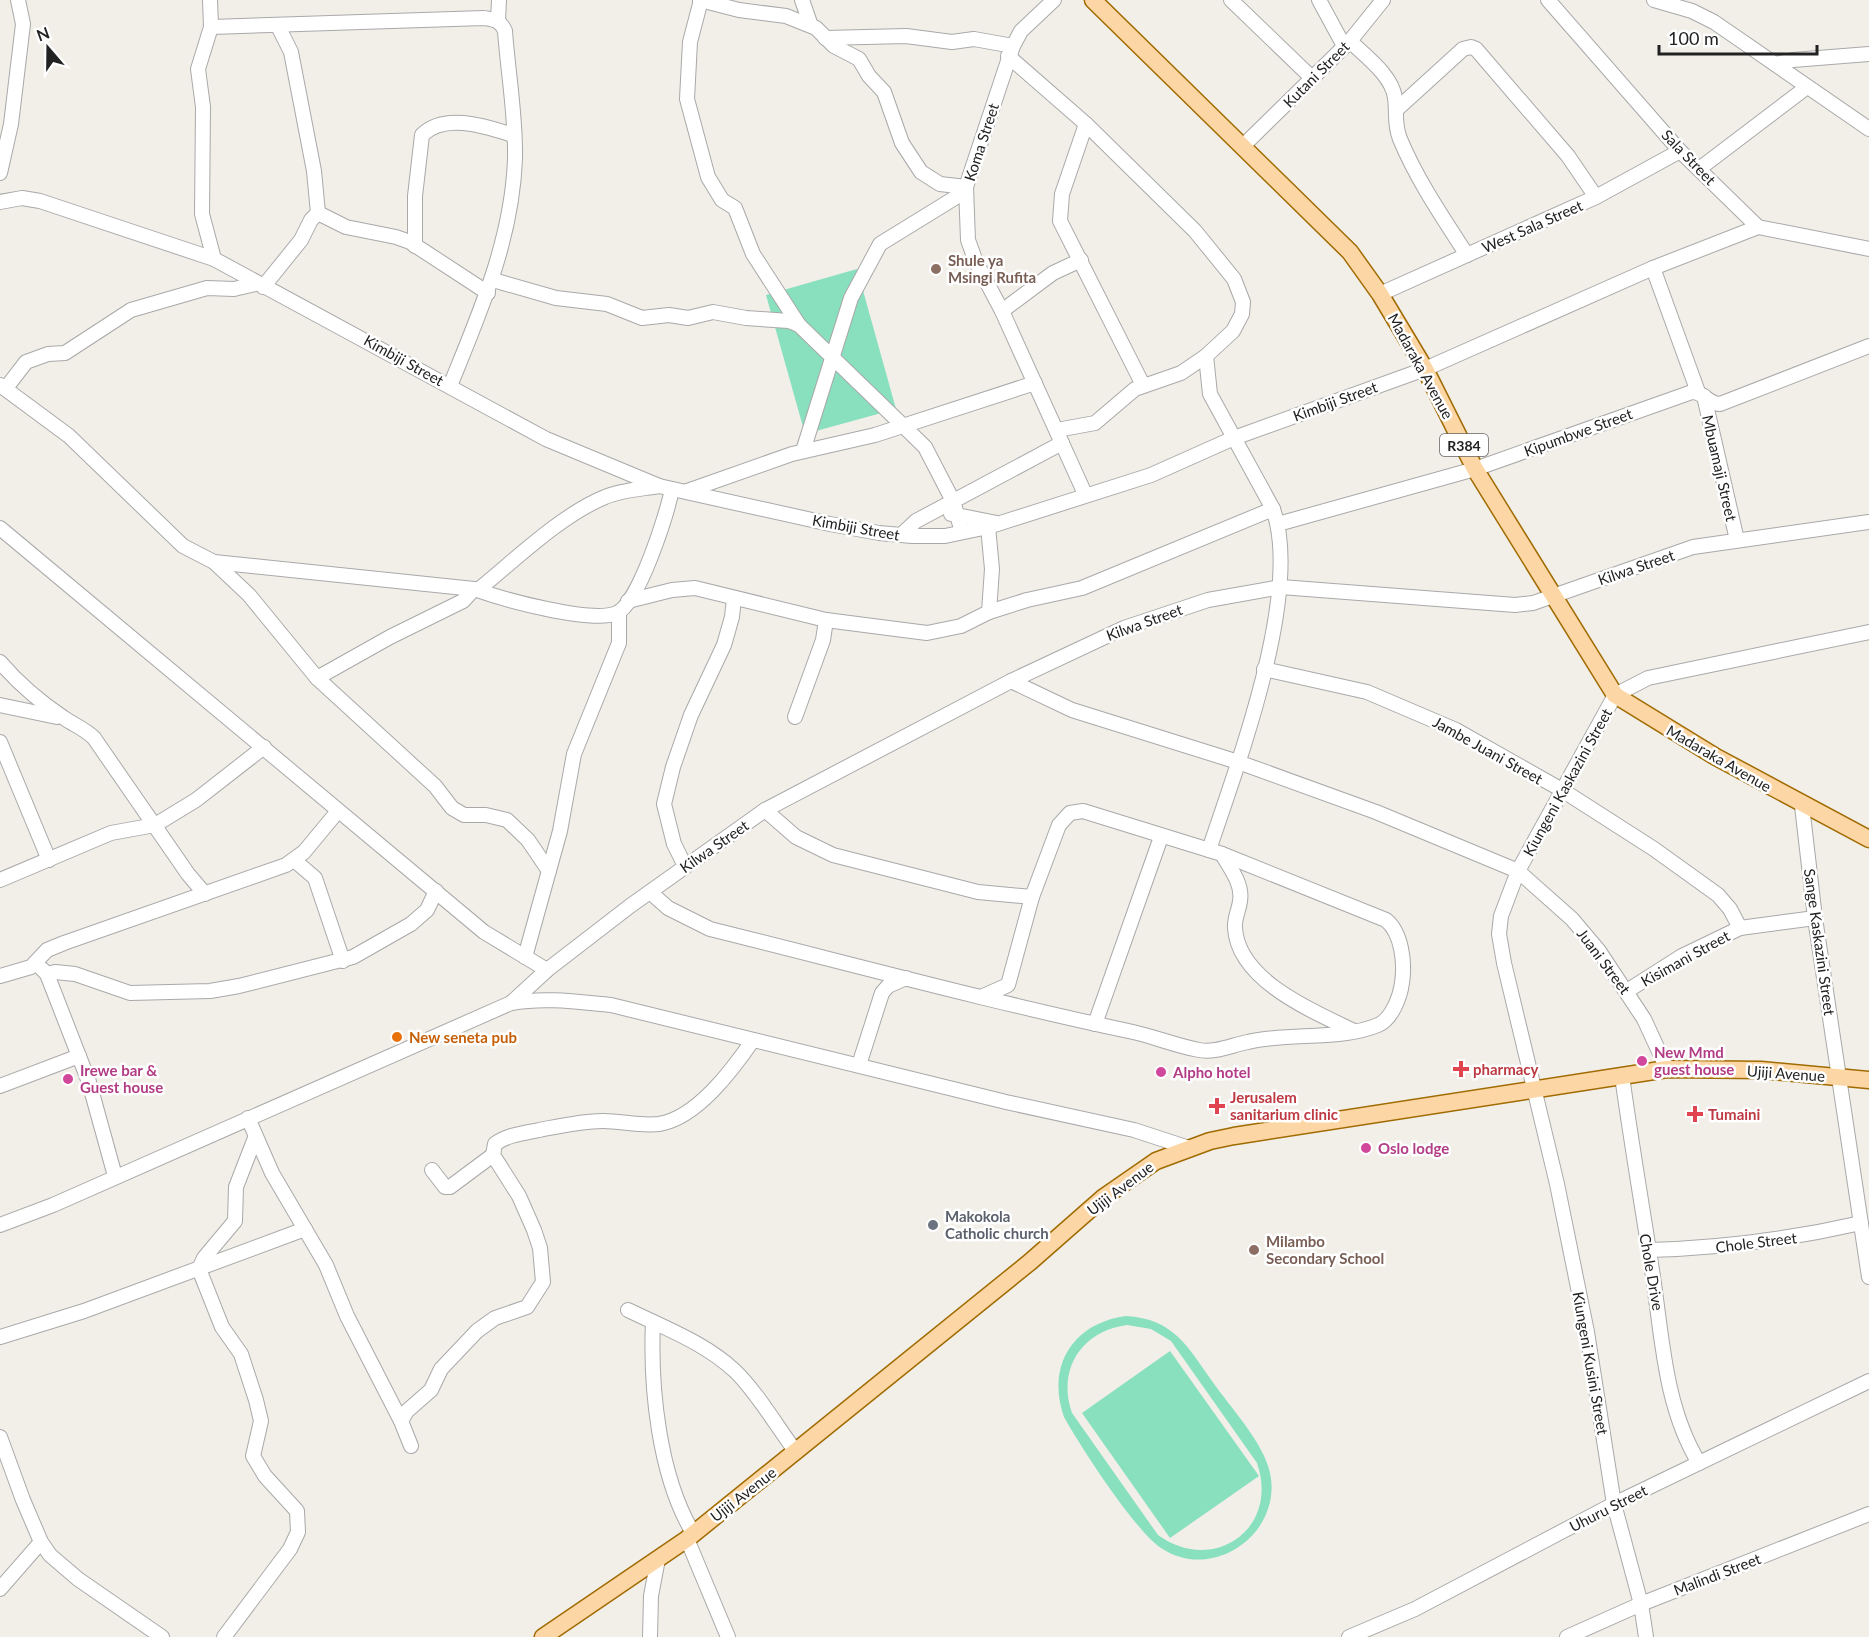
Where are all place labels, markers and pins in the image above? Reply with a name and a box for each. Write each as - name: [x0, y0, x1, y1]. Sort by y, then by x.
- place label: Shule ya Msingi Rufita: [948, 251, 1036, 286]
- marker: Shule ya Msingi Rufita: [929, 262, 943, 276]
- place label: New seneta pub: [409, 1028, 517, 1046]
- marker: New seneta pub: [390, 1030, 404, 1044]
- place label: New Mmd guest house: [1654, 1043, 1734, 1078]
- marker: New Mmd guest house: [1635, 1054, 1649, 1068]
- place label: pharmacy: [1473, 1060, 1539, 1078]
- place label: Irewe bar & Guest house: [80, 1061, 163, 1096]
- marker: pharmacy: [1454, 1062, 1468, 1076]
- place label: Alpho hotel: [1172, 1063, 1251, 1081]
- marker: Alpho hotel: [1154, 1065, 1168, 1079]
- marker: Irewe bar & Guest house: [61, 1072, 75, 1086]
- place label: Jerusalem sanitarium clinic: [1230, 1088, 1338, 1123]
- marker: Jerusalem sanitarium clinic: [1208, 1097, 1226, 1115]
- marker: Tumaini: [1686, 1105, 1704, 1123]
- place label: Tumaini: [1708, 1105, 1761, 1123]
- place label: Oslo lodge: [1378, 1139, 1449, 1157]
- marker: Oslo lodge: [1359, 1141, 1373, 1155]
- place label: Makokola Catholic church: [945, 1207, 1049, 1242]
- marker: Makokola Catholic church: [926, 1218, 940, 1232]
- place label: Milambo Secondary School: [1266, 1232, 1384, 1267]
- marker: Milambo Secondary School: [1247, 1243, 1261, 1257]

